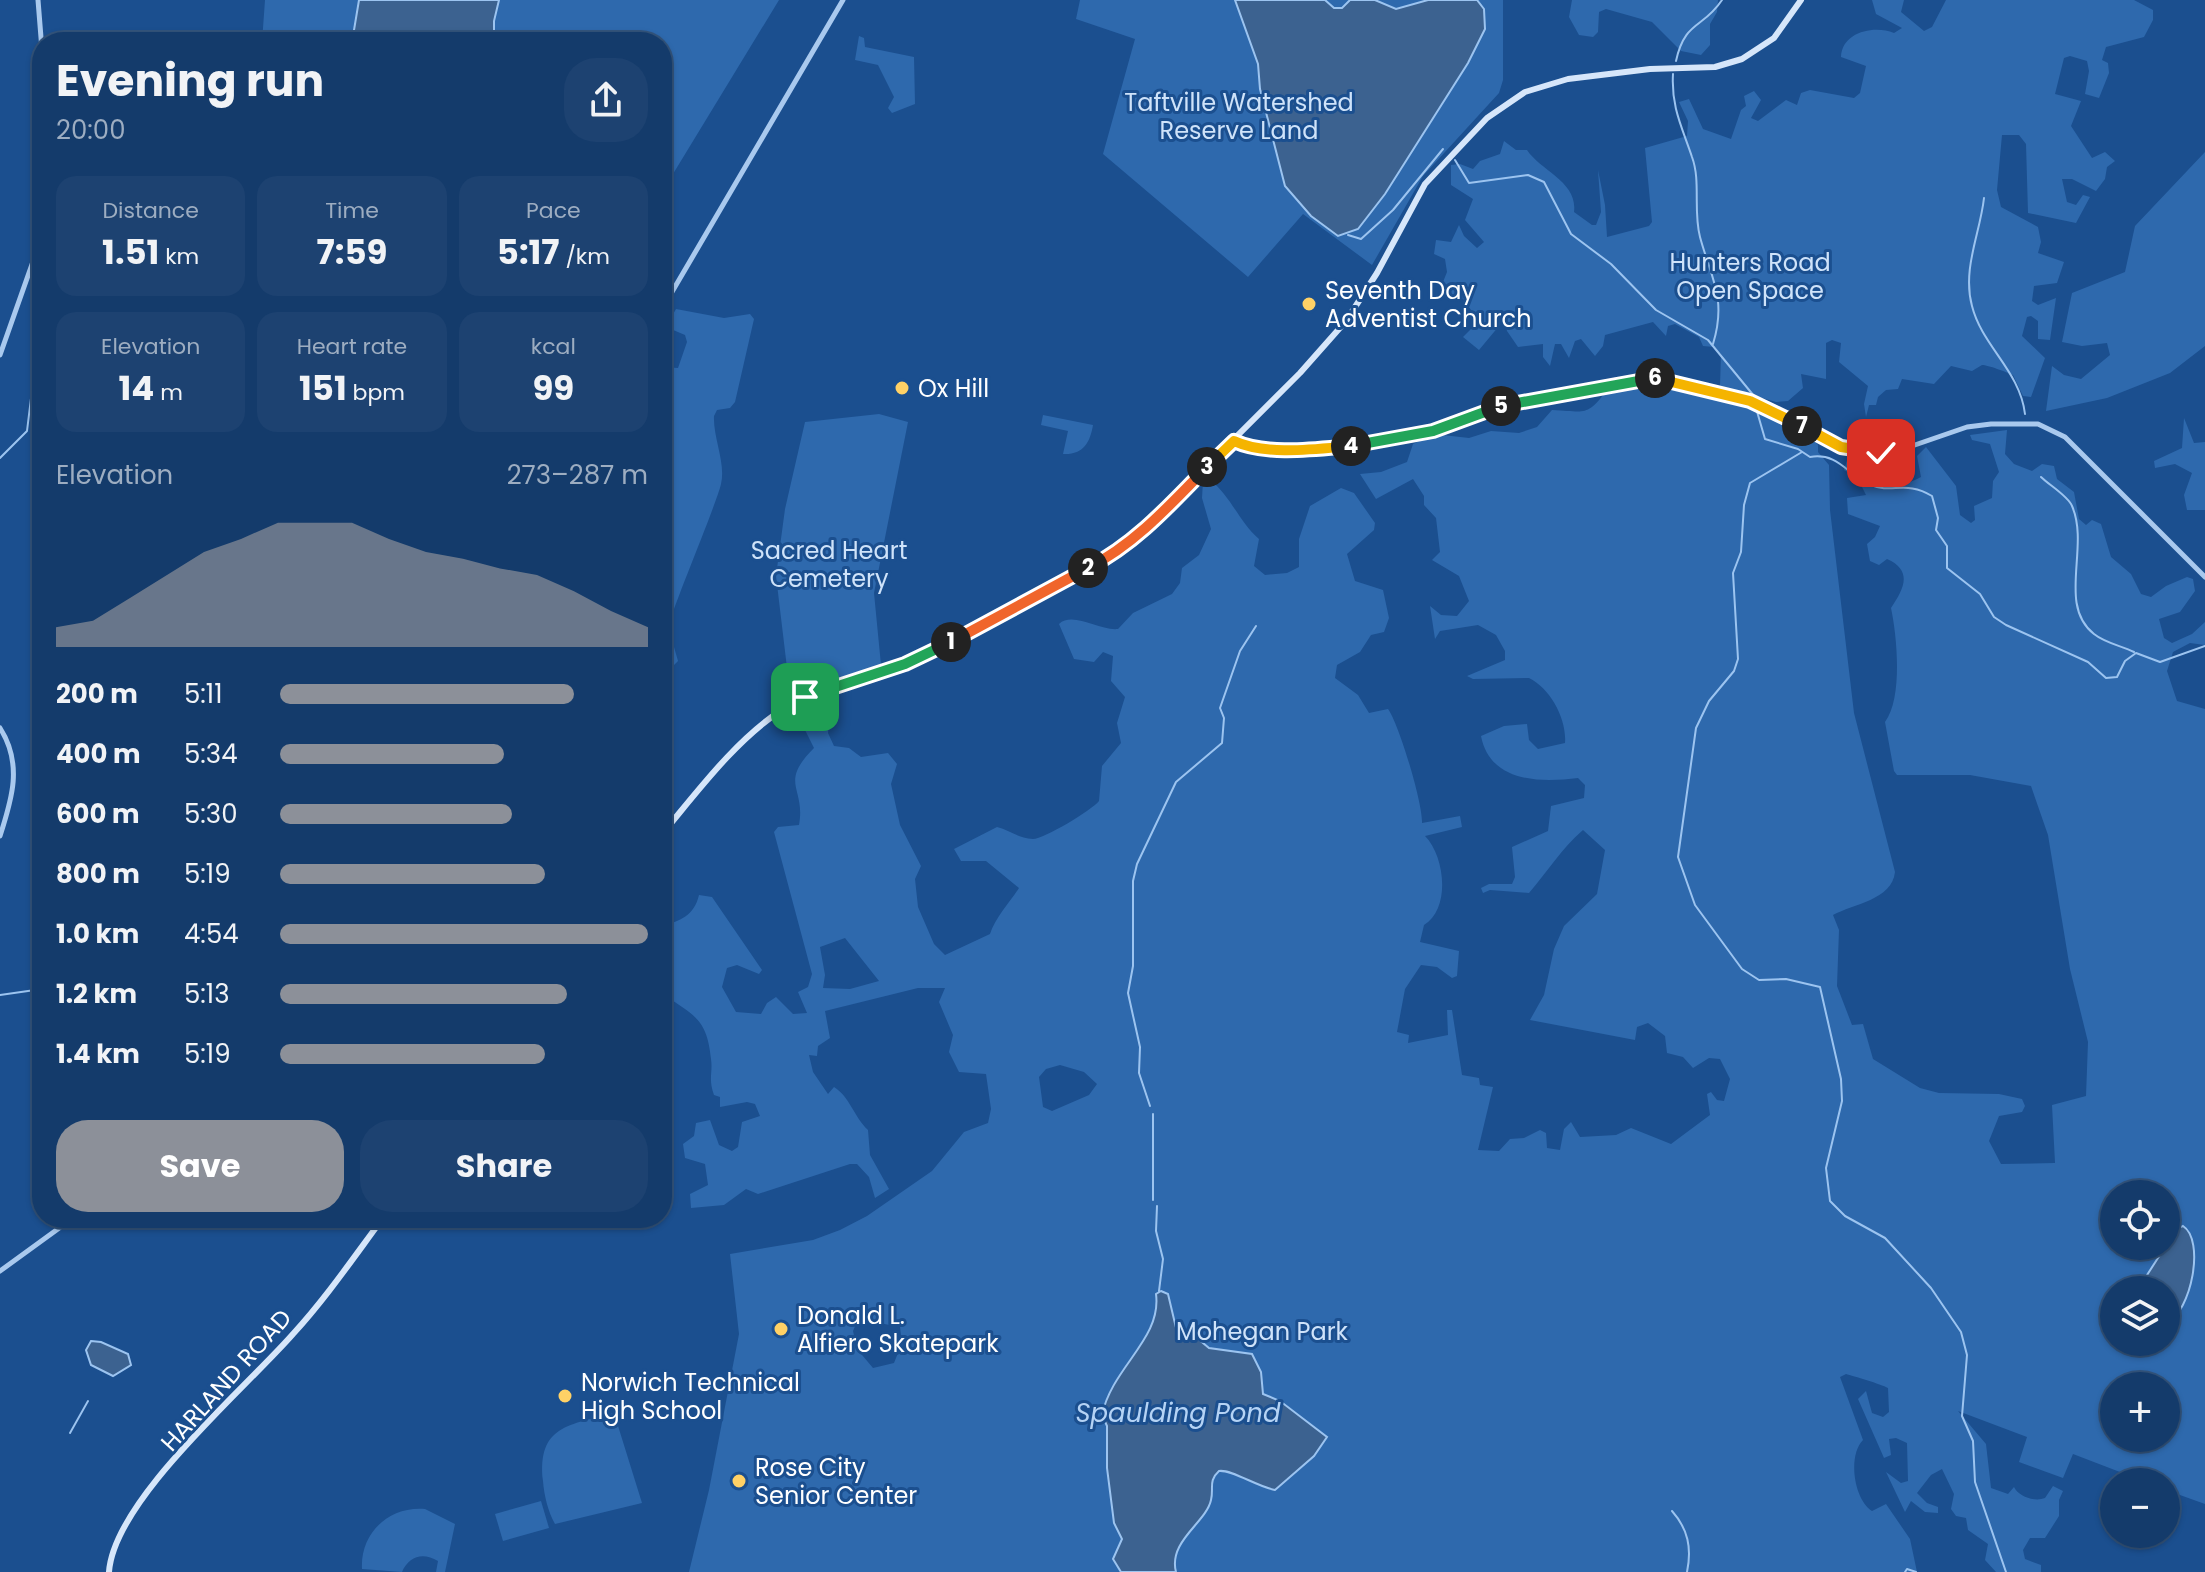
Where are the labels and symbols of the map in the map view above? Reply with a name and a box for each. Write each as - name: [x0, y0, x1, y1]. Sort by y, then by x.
- park label: Taftville Watershed Reserve Land: [1124, 86, 1354, 147]
- park label: Hunters Road Open Space: [1669, 246, 1831, 307]
- place label: Seventh Day Adventist Church: [1325, 274, 1532, 335]
- marker: Seventh Day Adventist Church: [1300, 295, 1318, 313]
- pin: 6: [1635, 358, 1675, 398]
- place label: Ox Hill: [918, 372, 989, 405]
- marker: Ox Hill: [893, 379, 911, 397]
- pin: 5: [1481, 386, 1521, 426]
- pin: 7: [1782, 406, 1822, 446]
- pin: [1847, 419, 1915, 487]
- pin: 4: [1331, 426, 1371, 466]
- pin: 3: [1187, 447, 1227, 487]
- park label: Sacred Heart Cemetery: [751, 534, 907, 595]
- pin: 2: [1068, 548, 1108, 588]
- pin: 1: [931, 622, 971, 662]
- pin: [771, 663, 839, 731]
- place label: Donald L. Alfiero Skatepark: [797, 1299, 999, 1360]
- street label: HARLAND ROAD: [153, 1302, 299, 1458]
- park label: Mohegan Park: [1176, 1315, 1349, 1348]
- marker: Donald L. Alfiero Skatepark: [772, 1320, 790, 1338]
- place label: Norwich Technical High School: [581, 1366, 800, 1427]
- marker: Norwich Technical High School: [556, 1387, 574, 1405]
- water label: Spaulding Pond: [1075, 1395, 1281, 1431]
- place label: Rose City Senior Center: [755, 1451, 917, 1512]
- marker: Rose City Senior Center: [730, 1472, 748, 1490]

